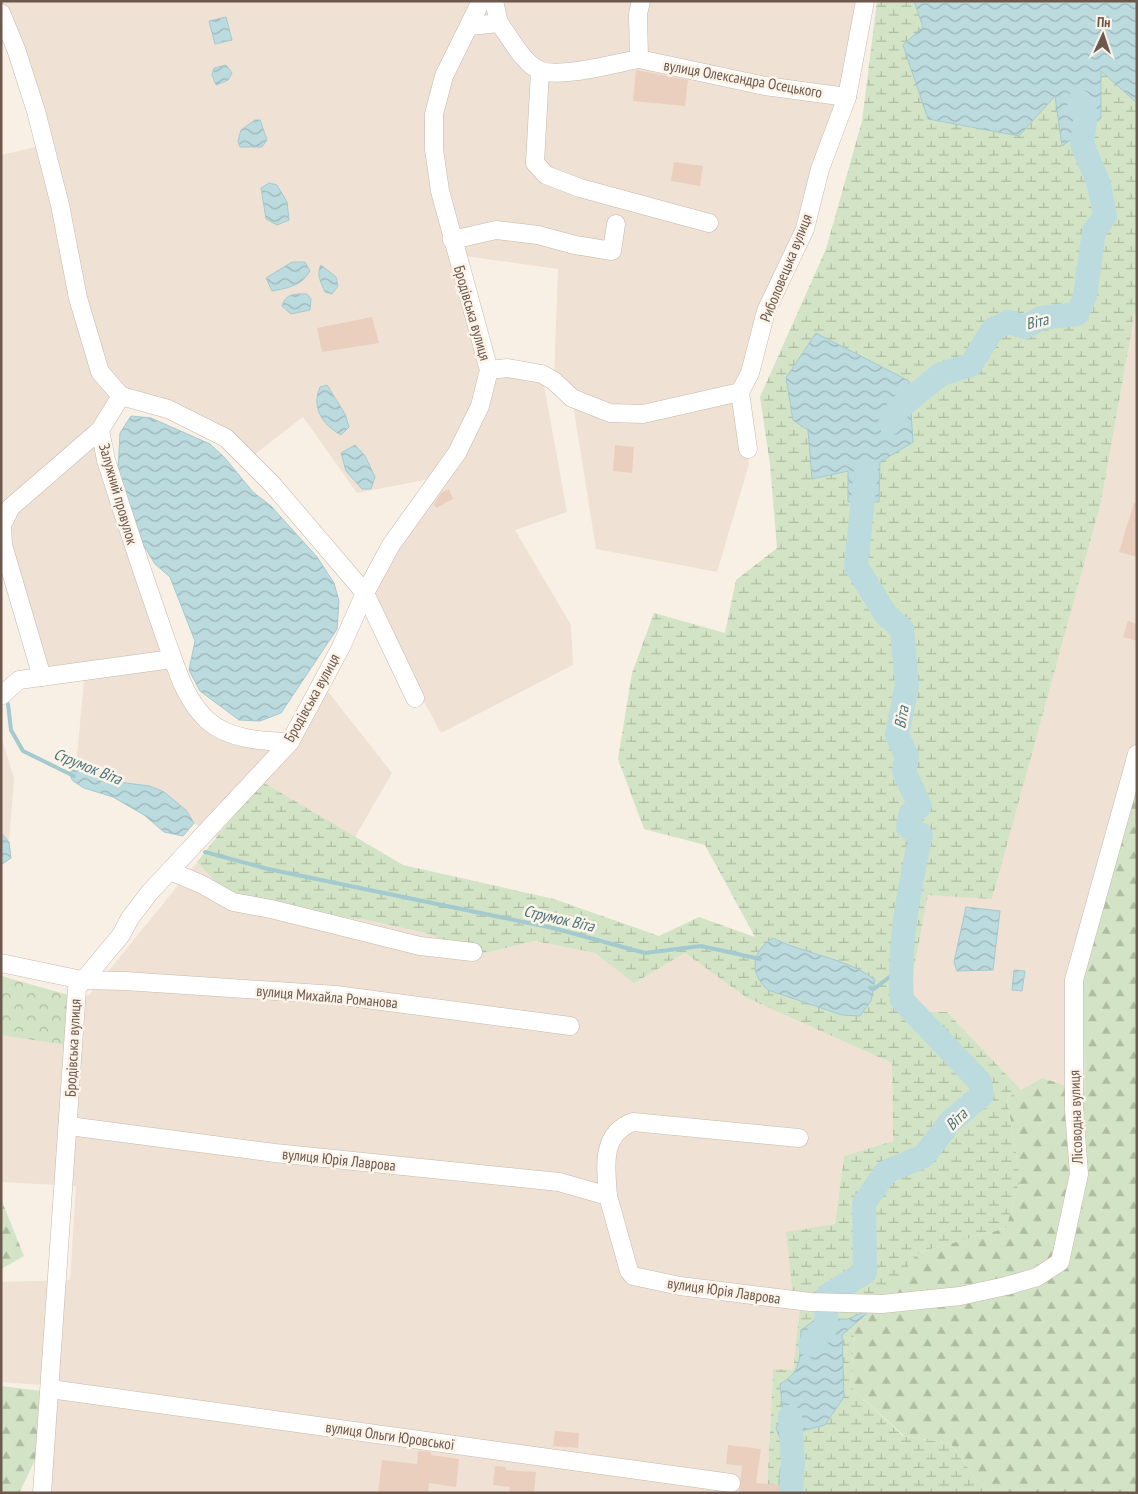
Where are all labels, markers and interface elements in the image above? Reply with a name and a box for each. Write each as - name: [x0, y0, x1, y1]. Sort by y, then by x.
- north arrow: [1078, 10, 1128, 60]
- text: Пн: [1096, 13, 1111, 31]
- street label: вулиця Олександра Осецького: [662, 55, 824, 102]
- street label: Риболовецька вулиця: [755, 211, 816, 325]
- street label: Бродівська вулиця: [450, 263, 495, 363]
- water label: Віта: [1024, 308, 1052, 333]
- street label: Залужний провулок: [95, 441, 142, 547]
- street label: Бродівська вулиця: [279, 650, 344, 745]
- water label: Віта: [889, 703, 913, 730]
- water label: Струмок Віта: [51, 743, 127, 789]
- water label: Струмок Віта: [522, 900, 598, 936]
- street label: вулиця Михайла Романова: [256, 981, 398, 1012]
- street label: Бродівська вулиця: [60, 998, 85, 1097]
- street label: Лісоводна вулиця: [1064, 1070, 1087, 1165]
- water label: Віта: [941, 1103, 972, 1134]
- street label: вулиця Юрія Лаврова: [281, 1144, 397, 1175]
- street label: вулиця Юрія Лаврова: [666, 1273, 782, 1308]
- street label: вулиця Ольги Юровської: [324, 1417, 456, 1454]

